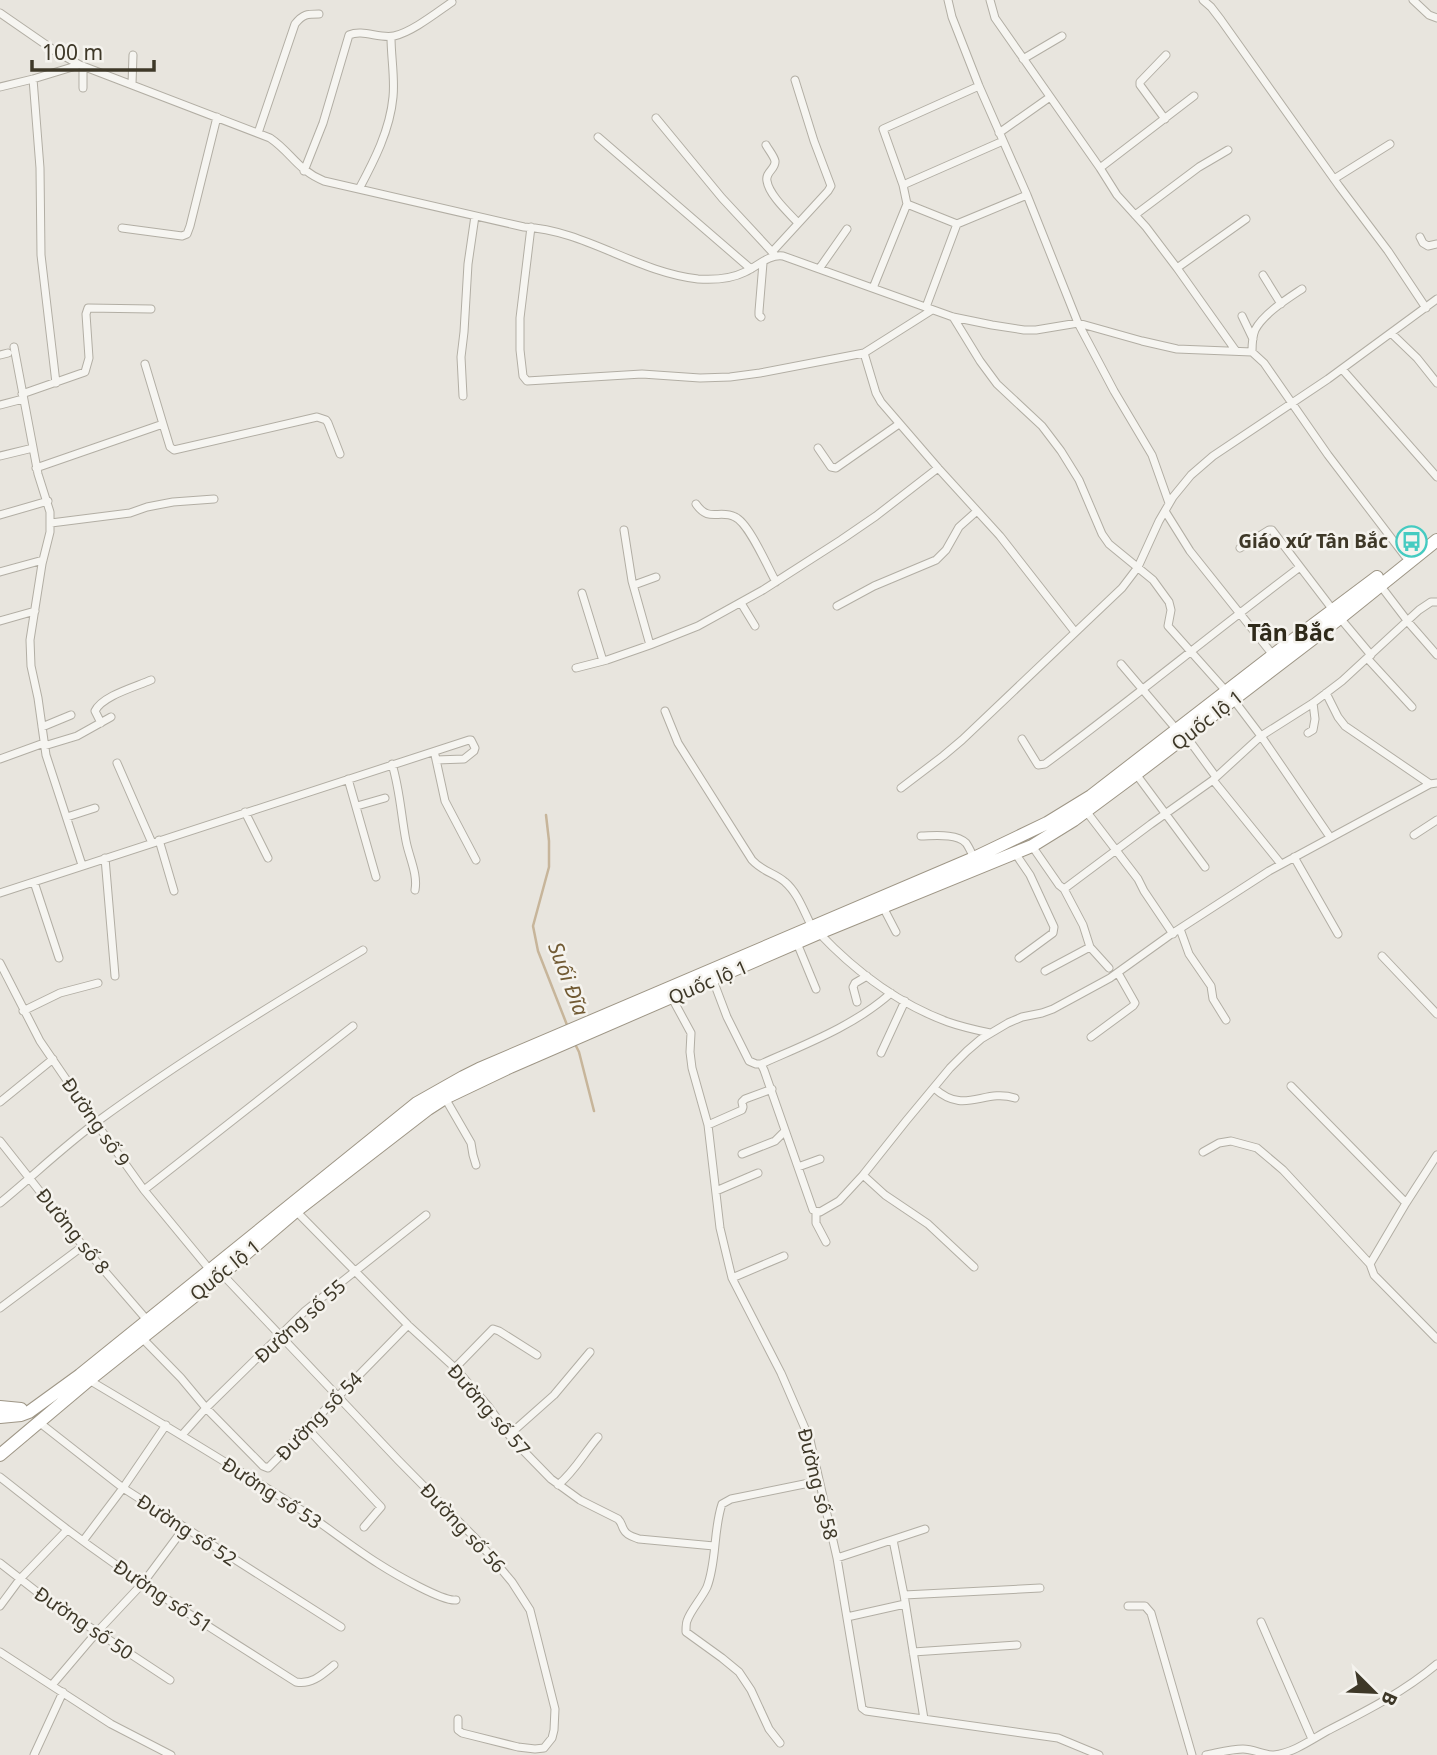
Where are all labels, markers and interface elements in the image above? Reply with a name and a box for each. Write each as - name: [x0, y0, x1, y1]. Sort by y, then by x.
- scale bar: [32, 28, 154, 72]
- text: 100 m: [42, 38, 103, 66]
- bus stop icon: Giáo xứ Tân Bắc: [1394, 524, 1428, 558]
- place label: Giáo xứ Tân Bắc: [1238, 528, 1388, 554]
- district label: Tân Bắc: [1247, 616, 1335, 648]
- street label: Quốc lộ 1: [1166, 684, 1248, 756]
- water label: Suối Đĩa: [542, 938, 596, 1020]
- street label: Quốc lộ 1: [664, 954, 752, 1010]
- street label: Đường số 9: [56, 1072, 136, 1172]
- street label: Đường số 8: [30, 1183, 116, 1279]
- street label: Quốc lộ 1: [184, 1233, 266, 1307]
- street label: Đường số 55: [249, 1273, 351, 1369]
- street label: Đường số 57: [442, 1358, 536, 1462]
- street label: Đường số 54: [270, 1366, 368, 1466]
- street label: Đường số 58: [792, 1426, 844, 1542]
- street label: Đường số 53: [217, 1451, 327, 1535]
- street label: Đường số 56: [415, 1477, 511, 1579]
- street label: Đường số 52: [132, 1488, 242, 1572]
- street label: Đường số 51: [108, 1553, 218, 1639]
- street label: Đường số 50: [29, 1580, 139, 1666]
- north arrow: [1339, 1657, 1409, 1727]
- text: B: [1375, 1688, 1404, 1710]

